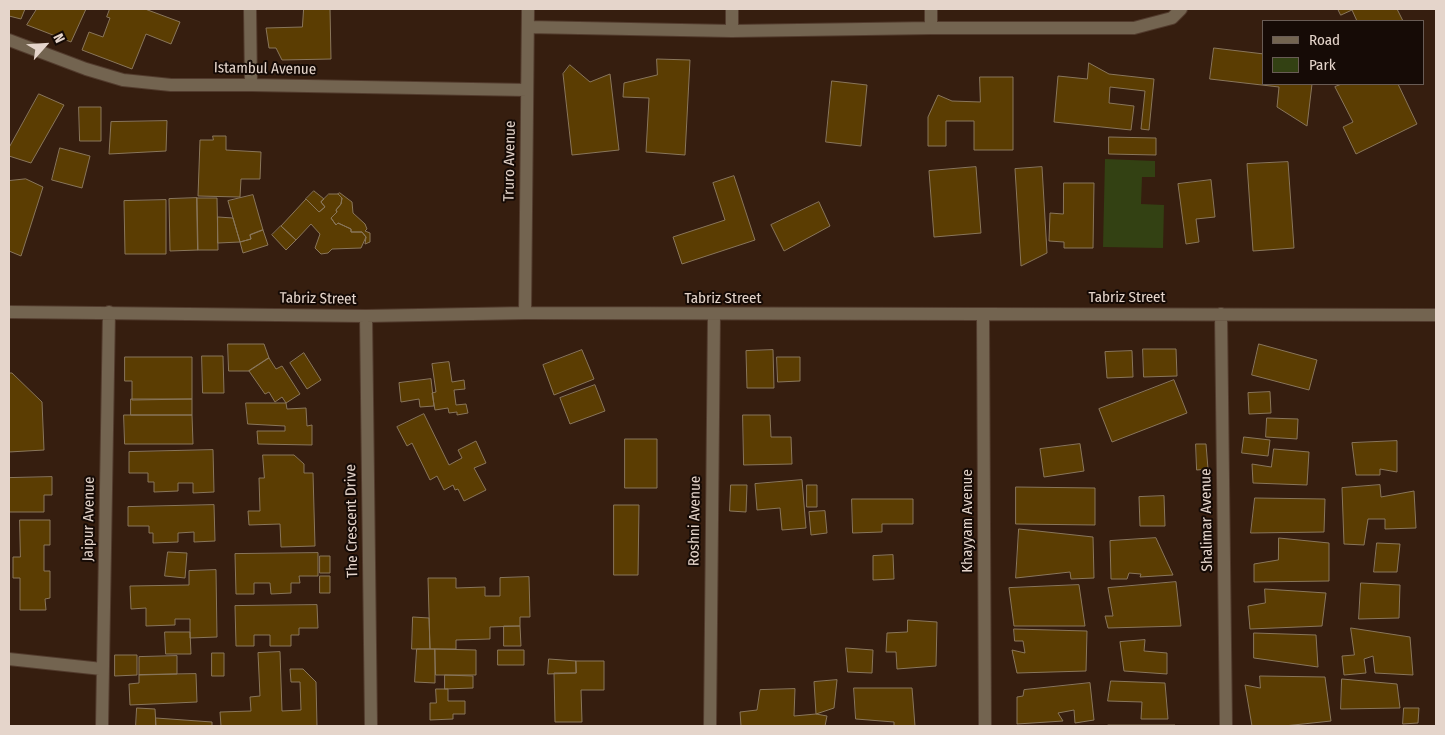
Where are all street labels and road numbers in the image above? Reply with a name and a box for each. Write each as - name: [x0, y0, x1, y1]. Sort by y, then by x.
- street label: Istambul Avenue: [214, 59, 316, 79]
- street label: Truro Avenue: [500, 120, 520, 202]
- street label: Tabriz Street: [279, 289, 357, 309]
- street label: Tabriz Street: [1089, 289, 1165, 307]
- street label: Tabriz Street: [685, 290, 761, 308]
- street label: The Crescent Drive: [342, 464, 362, 578]
- street label: Shalimar Avenue: [1197, 468, 1217, 572]
- street label: Khayyam Avenue: [959, 469, 977, 573]
- street label: Jaipur Avenue: [79, 476, 99, 562]
- street label: Roshni Avenue: [685, 476, 705, 566]

